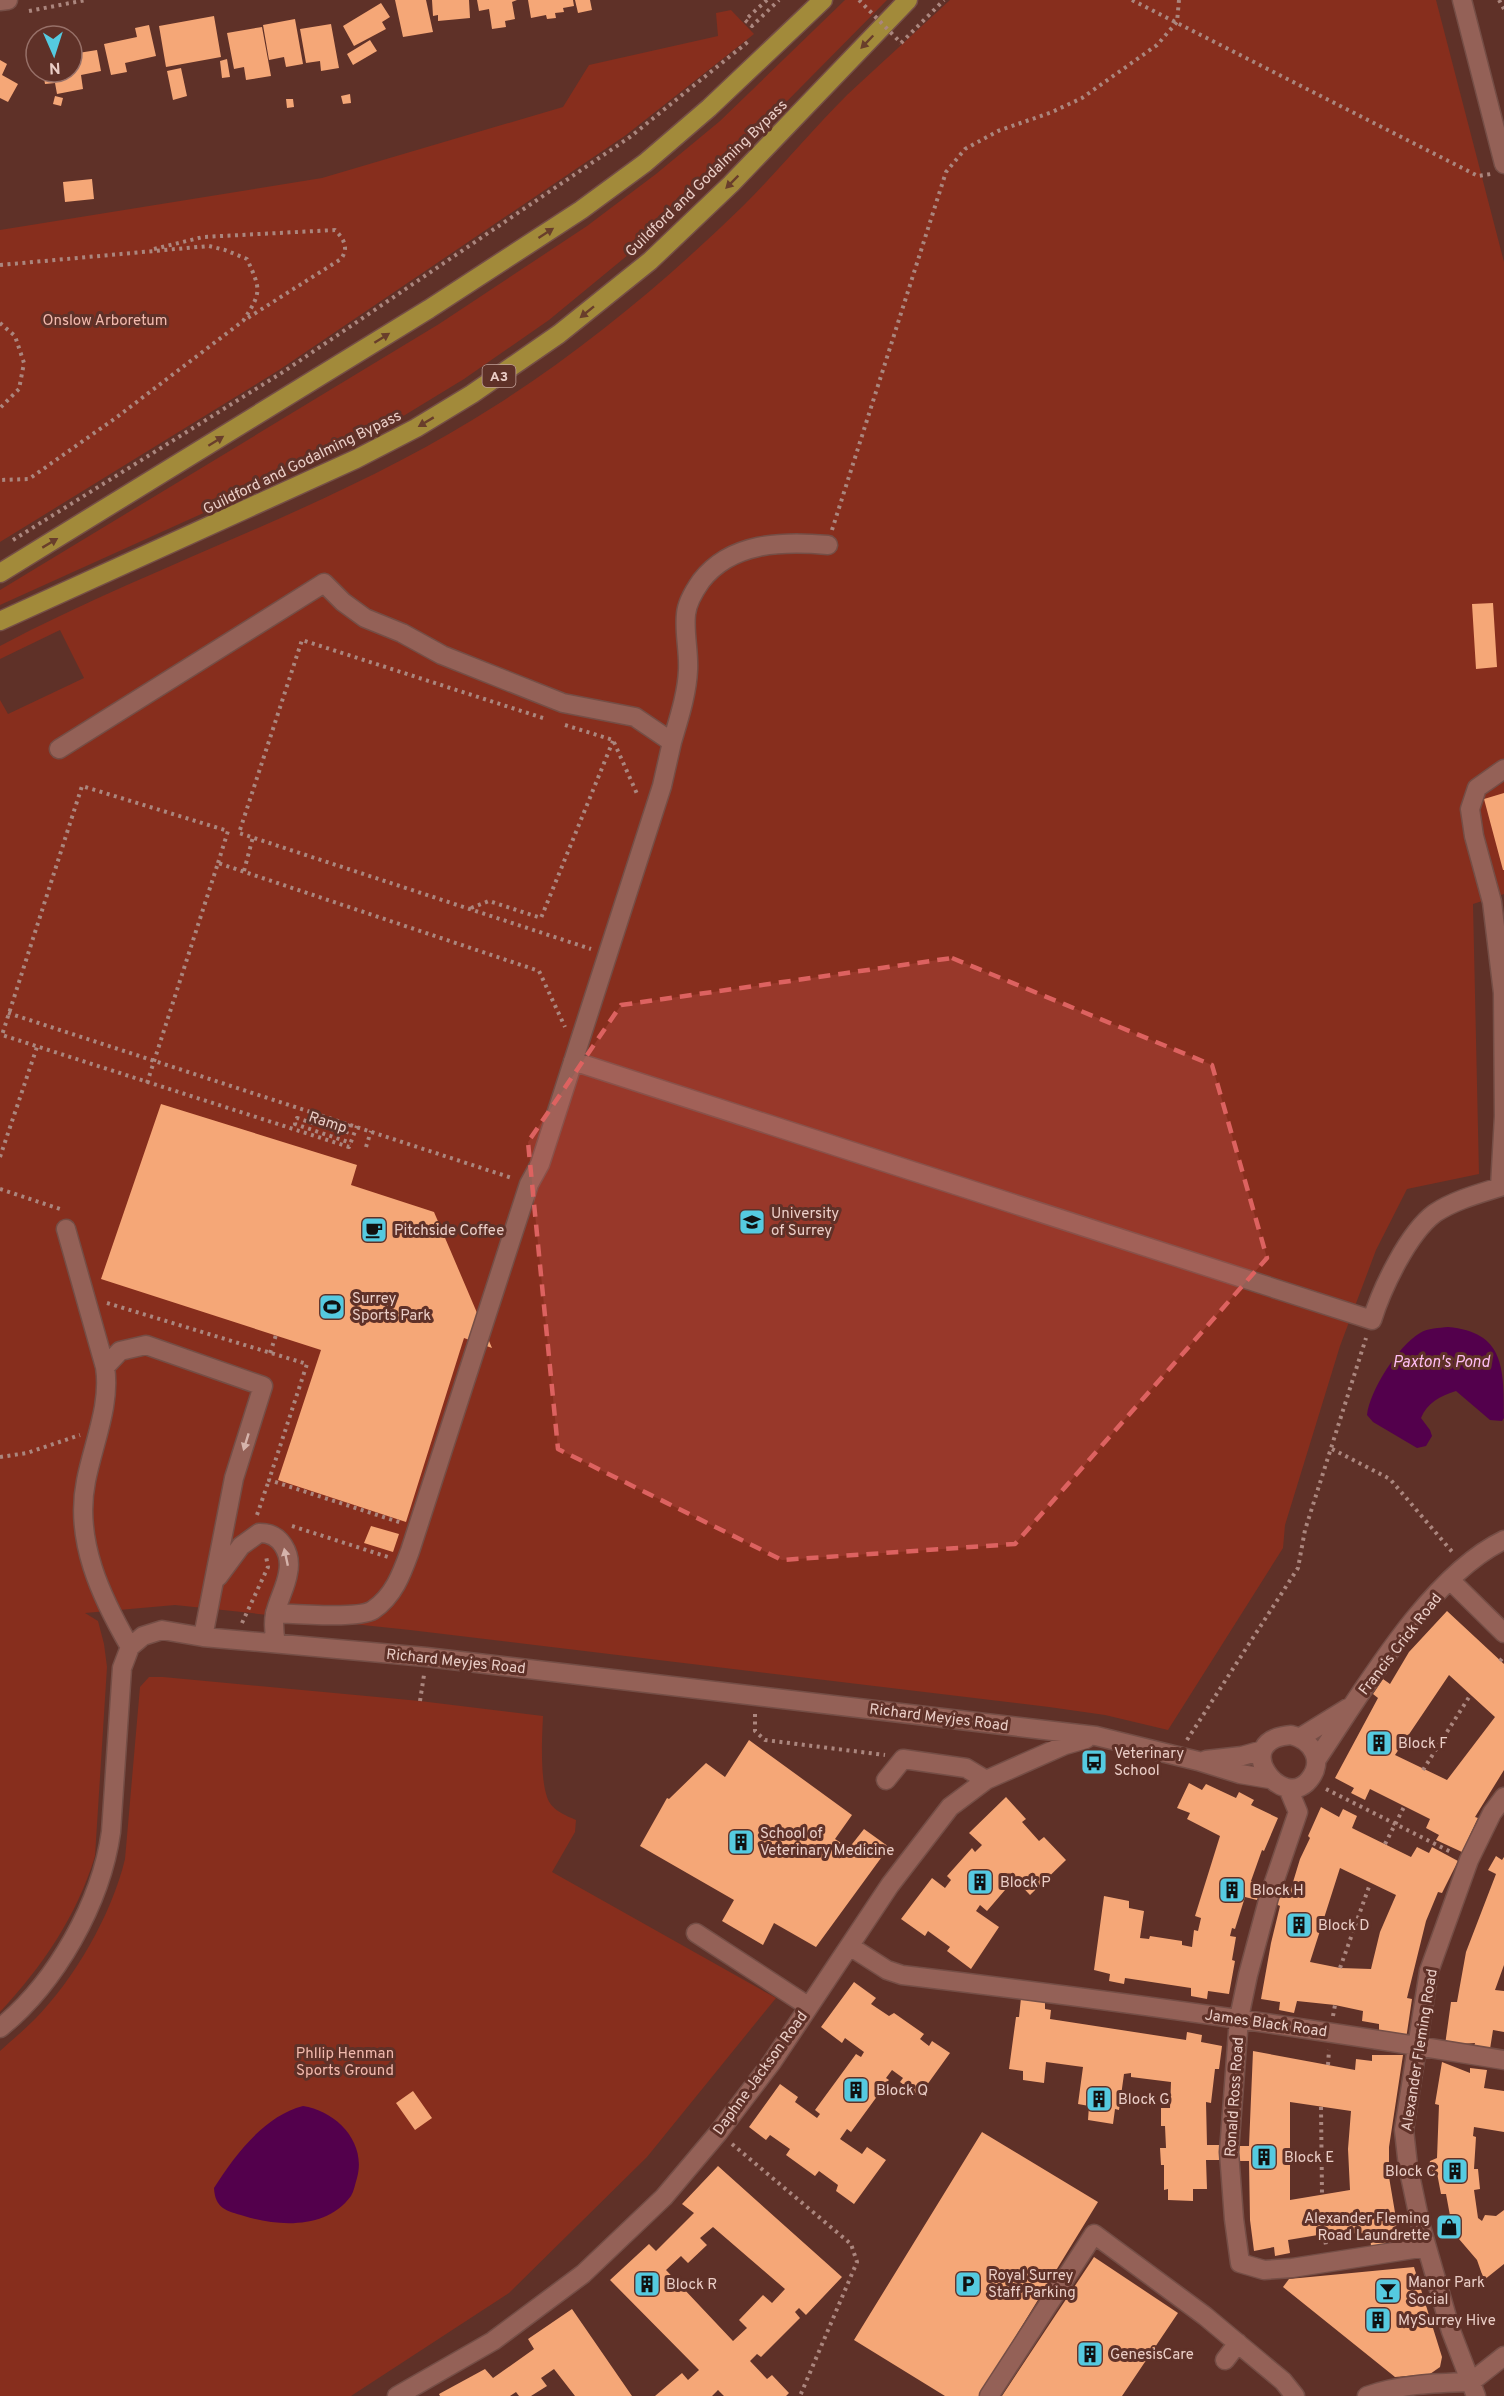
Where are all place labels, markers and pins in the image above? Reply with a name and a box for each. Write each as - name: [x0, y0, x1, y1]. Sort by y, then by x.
- place label: University of Surrey: [771, 1205, 839, 1241]
- school or university icon: University of Surrey: [737, 1207, 767, 1237]
- cafe icon: Pitchside Coffee: [359, 1215, 389, 1245]
- place label: Pitchside Coffee: [394, 1222, 504, 1241]
- place label: Surrey Sports Park: [352, 1290, 431, 1326]
- sports icon: Surrey Sports Park: [317, 1292, 347, 1322]
- building icon: Block F: [1364, 1728, 1394, 1758]
- place label: Block F: [1398, 1735, 1448, 1754]
- place label: Veterinary School: [1114, 1745, 1184, 1781]
- bus stop icon: Veterinary School: [1079, 1747, 1109, 1777]
- place label: School of Veterinary Medicine: [760, 1825, 894, 1861]
- building icon: School of Veterinary Medicine: [726, 1827, 756, 1857]
- building icon: Block P: [965, 1867, 995, 1897]
- place label: Block P: [1000, 1874, 1051, 1893]
- building icon: Block H: [1217, 1875, 1247, 1905]
- place label: Block H: [1252, 1882, 1304, 1901]
- building icon: Block D: [1284, 1910, 1314, 1940]
- place label: Block D: [1318, 1917, 1370, 1936]
- building icon: Block Q: [841, 2075, 871, 2105]
- place label: Block Q: [876, 2082, 928, 2101]
- building icon: Block G: [1084, 2084, 1114, 2114]
- place label: Block G: [1118, 2091, 1170, 2110]
- building icon: Block E: [1249, 2142, 1279, 2172]
- place label: Block E: [1284, 2149, 1334, 2168]
- building icon: Block C: [1440, 2156, 1470, 2186]
- place label: Block C: [1385, 2163, 1436, 2182]
- place label: Alexander Fleming Road Laundrette: [1304, 2210, 1430, 2246]
- shop icon: Alexander Fleming Road Laundrette: [1434, 2212, 1464, 2242]
- place label: Royal Surrey Staff Parking: [988, 2267, 1076, 2303]
- building icon: Block R: [632, 2269, 662, 2299]
- parking icon: Royal Surrey Staff Parking: [953, 2269, 983, 2299]
- place label: Manor Park Social: [1408, 2274, 1485, 2310]
- place label: Block R: [666, 2276, 717, 2295]
- bar icon: Manor Park Social: [1373, 2276, 1403, 2306]
- building icon: MySurrey Hive: [1363, 2305, 1393, 2335]
- place label: MySurrey Hive: [1398, 2312, 1496, 2331]
- building icon: GenesisCare: [1075, 2339, 1105, 2369]
- place label: GenesisCare: [1110, 2346, 1194, 2365]

